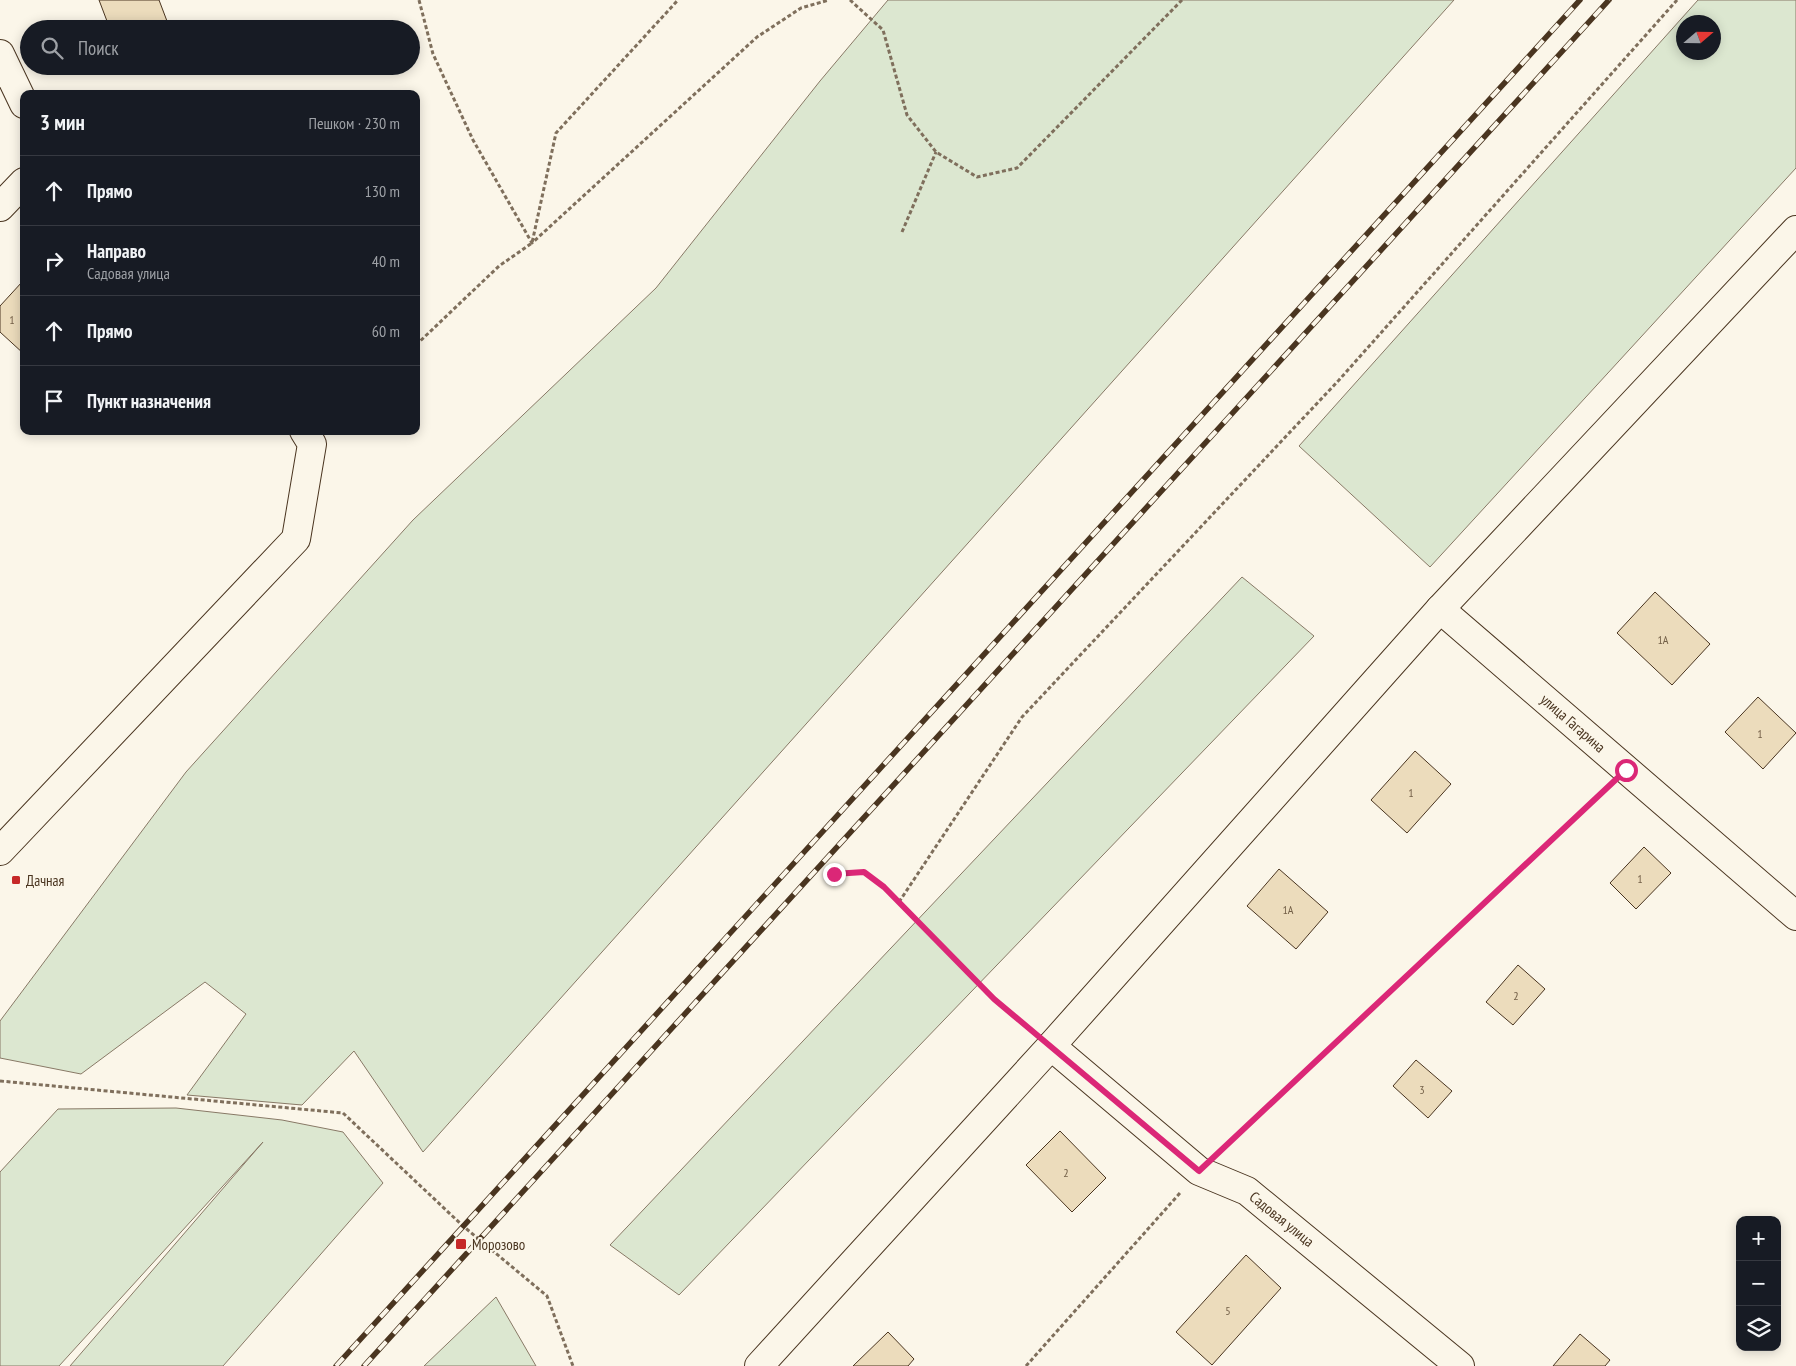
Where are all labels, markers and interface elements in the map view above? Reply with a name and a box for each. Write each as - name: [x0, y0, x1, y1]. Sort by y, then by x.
- north arrow: [1676, 15, 1721, 60]
- search box: [20, 20, 420, 75]
- icon: search: [38, 34, 66, 62]
- text: Поиск: [78, 36, 119, 60]
- text: 3 мин: [40, 109, 85, 136]
- text: Пешком · 230 m: [309, 113, 400, 133]
- icon: ahead: [40, 177, 68, 205]
- text: Прямо: [87, 179, 132, 203]
- text: 130 m: [365, 181, 400, 201]
- text: Направо: [87, 239, 146, 263]
- icon: right: [40, 247, 68, 275]
- text: 40 m: [372, 251, 400, 271]
- text: Садовая улица: [87, 263, 170, 283]
- house number: 1: [9, 312, 15, 327]
- icon: ahead: [40, 317, 68, 345]
- text: Прямо: [87, 319, 132, 343]
- text: 60 m: [372, 321, 400, 341]
- icon: arrive: [40, 387, 68, 415]
- text: Пункт назначения: [87, 389, 211, 413]
- house number: 1А: [1657, 632, 1669, 647]
- street label: улица Гагарина: [1537, 690, 1609, 756]
- house number: 1: [1757, 726, 1763, 741]
- route start: [1615, 759, 1638, 782]
- house number: 1: [1408, 785, 1414, 800]
- route end: [823, 863, 846, 886]
- place label: Дачная: [26, 871, 65, 890]
- house number: 1: [1637, 871, 1643, 886]
- marker: Дачная: [10, 874, 22, 886]
- house number: 1А: [1282, 902, 1294, 917]
- house number: 2: [1513, 988, 1519, 1003]
- house number: 3: [1419, 1082, 1425, 1097]
- house number: 2: [1063, 1165, 1069, 1180]
- street label: Садовая улица: [1246, 1187, 1318, 1251]
- map controls: [1736, 1216, 1781, 1351]
- button: +: [1736, 1216, 1781, 1261]
- place label: Морозово: [472, 1235, 525, 1254]
- marker: Морозово: [454, 1237, 468, 1251]
- button: −: [1736, 1261, 1781, 1306]
- house number: 5: [1225, 1303, 1231, 1318]
- button: layers: [1736, 1306, 1781, 1351]

